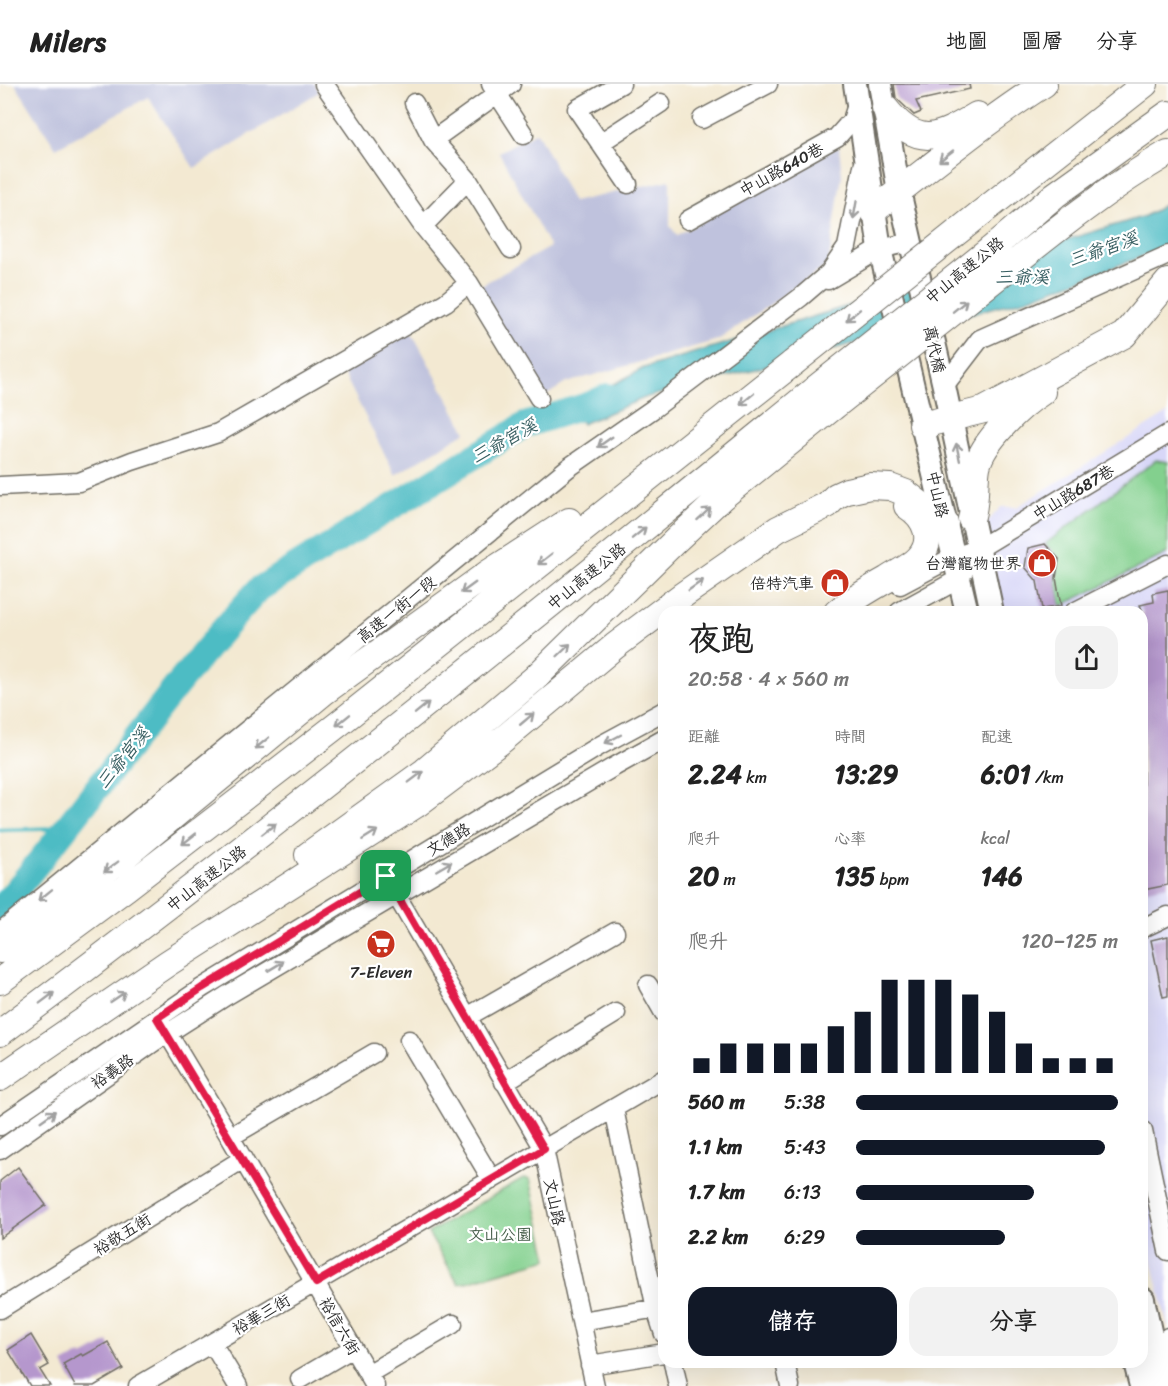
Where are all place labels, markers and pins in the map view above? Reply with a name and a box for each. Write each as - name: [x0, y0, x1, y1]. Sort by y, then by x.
- shop icon: 台灣寵物世界: [1026, 547, 1058, 579]
- place label: 台灣寵物世界: [925, 549, 1021, 578]
- shop icon: 倍特汽車: [819, 567, 851, 599]
- place label: 倍特汽車: [750, 569, 814, 598]
- pin: [360, 850, 411, 901]
- supermarket icon: 7-Eleven: [365, 928, 397, 960]
- place label: 7-Eleven: [350, 958, 413, 987]

